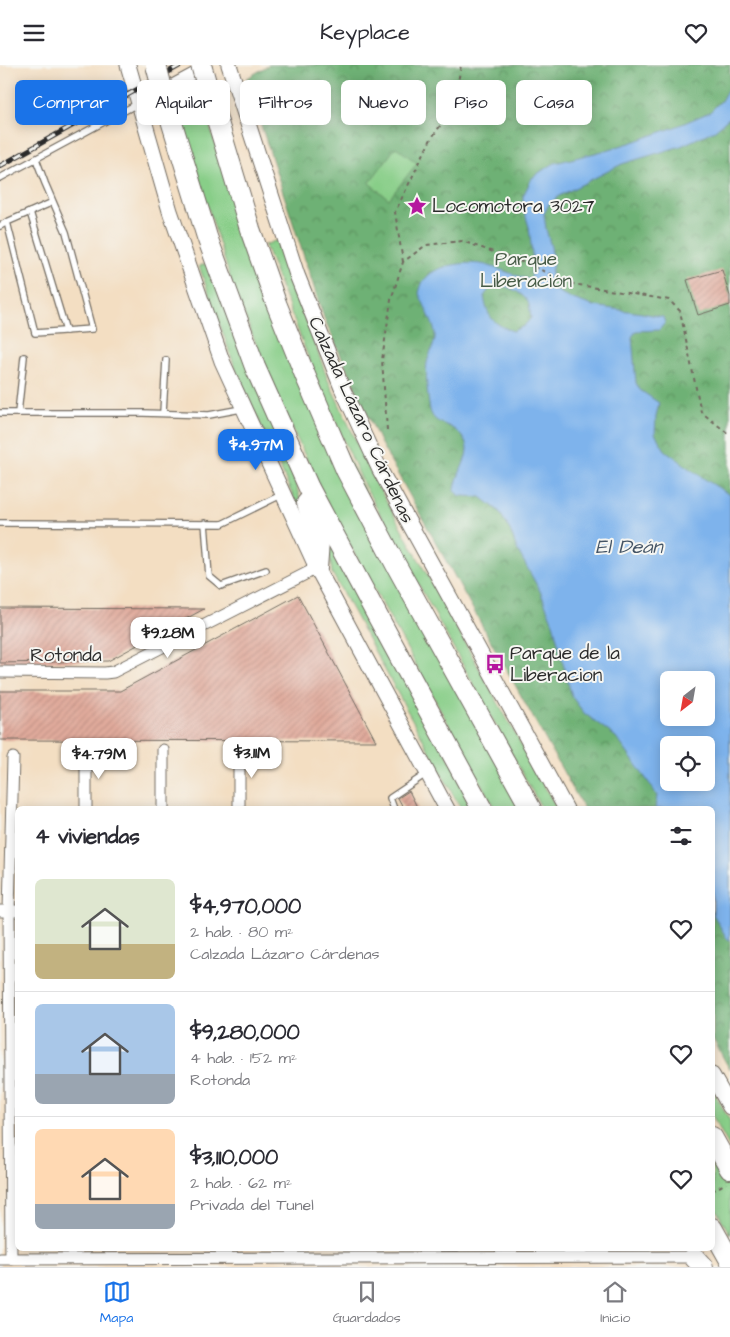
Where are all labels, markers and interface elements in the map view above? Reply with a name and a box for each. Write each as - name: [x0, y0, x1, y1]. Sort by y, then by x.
- text: Keyplace: [320, 17, 410, 48]
- icon: menu: [20, 19, 48, 47]
- icon: heart: [682, 19, 710, 47]
- chip: Comprar: [15, 80, 127, 125]
- chip: Alquilar: [137, 80, 230, 125]
- chip: Filtros: [240, 80, 331, 125]
- chip: Nuevo: [341, 80, 426, 125]
- chip: Piso: [436, 80, 506, 125]
- chip: Casa: [516, 80, 592, 125]
- place label: Locomotora 3027: [432, 193, 595, 220]
- place icon: Locomotora 3027: [406, 195, 428, 217]
- park label: Parque Liberación: [480, 246, 572, 295]
- street label: Calzada Lázaro Cárdenas: [301, 312, 421, 528]
- pin: $4.97M: [215, 429, 297, 471]
- text: $4.97M: [229, 434, 283, 456]
- water label: El Deán: [596, 533, 664, 561]
- pin: $9.28M: [127, 617, 209, 659]
- text: $9.28M: [141, 622, 195, 644]
- place label: Parque de la Liberacion: [510, 640, 620, 689]
- street label: Rotonda: [30, 642, 102, 669]
- bus stop icon: Parque de la Liberacion: [484, 653, 506, 675]
- north arrow: [660, 671, 715, 726]
- map controls: [660, 671, 715, 791]
- button: locate: [660, 736, 715, 791]
- pin: $4.79M: [58, 737, 140, 780]
- pin: $3.11M: [211, 737, 293, 779]
- text: $3.11M: [234, 742, 270, 764]
- text: $4.79M: [72, 743, 126, 765]
- text: 4 viviendas: [35, 822, 140, 851]
- icon: filters: [667, 822, 695, 850]
- text: $4,970,000: [190, 892, 301, 921]
- icon: home: [75, 899, 135, 959]
- icon: heart: [667, 915, 695, 943]
- text: 2 hab. · 80 m²: [190, 921, 293, 943]
- text: Calzada Lázaro Cárdenas: [190, 943, 380, 965]
- text: $9,280,000: [190, 1018, 300, 1047]
- icon: home: [75, 1024, 135, 1084]
- icon: heart: [667, 1040, 695, 1068]
- text: 4 hab. · 152 m²: [190, 1047, 297, 1069]
- text: Rotonda: [190, 1069, 250, 1091]
- text: $3,110,000: [190, 1143, 278, 1172]
- icon: home: [75, 1149, 135, 1209]
- icon: heart: [667, 1165, 695, 1193]
- text: 2 hab. · 62 m²: [190, 1172, 292, 1194]
- text: Privada del Tunel: [190, 1194, 314, 1216]
- tab: Mapa: [100, 1278, 133, 1328]
- tab: Guardados: [333, 1278, 401, 1328]
- tab: Inicio: [600, 1278, 630, 1328]

